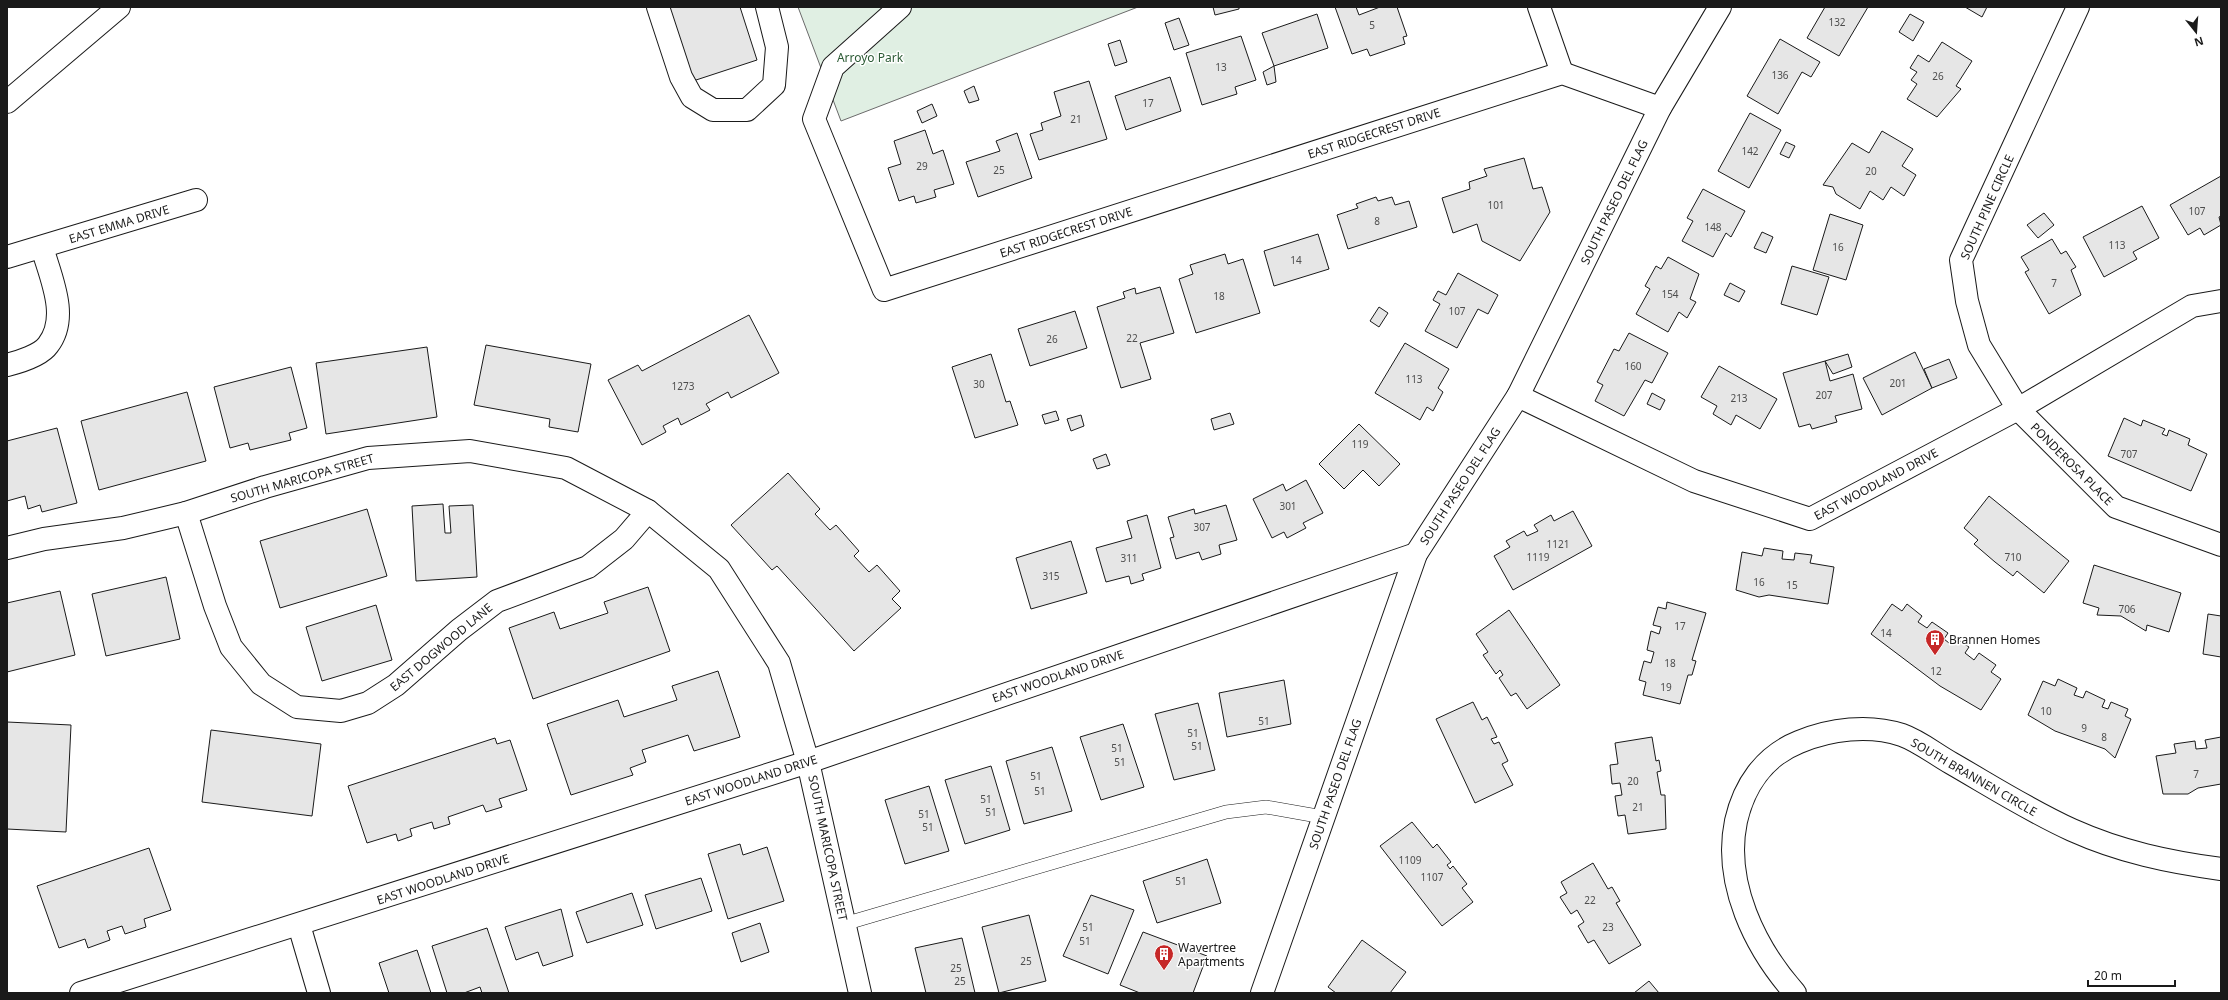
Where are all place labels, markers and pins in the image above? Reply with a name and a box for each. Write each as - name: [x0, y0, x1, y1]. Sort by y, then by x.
- building icon: Brannen Homes: [1924, 628, 1946, 656]
- place label: Brannen Homes: [1949, 631, 2041, 648]
- place label: Wavertree Apartments: [1178, 939, 1245, 970]
- building icon: Wavertree Apartments: [1153, 943, 1175, 971]

